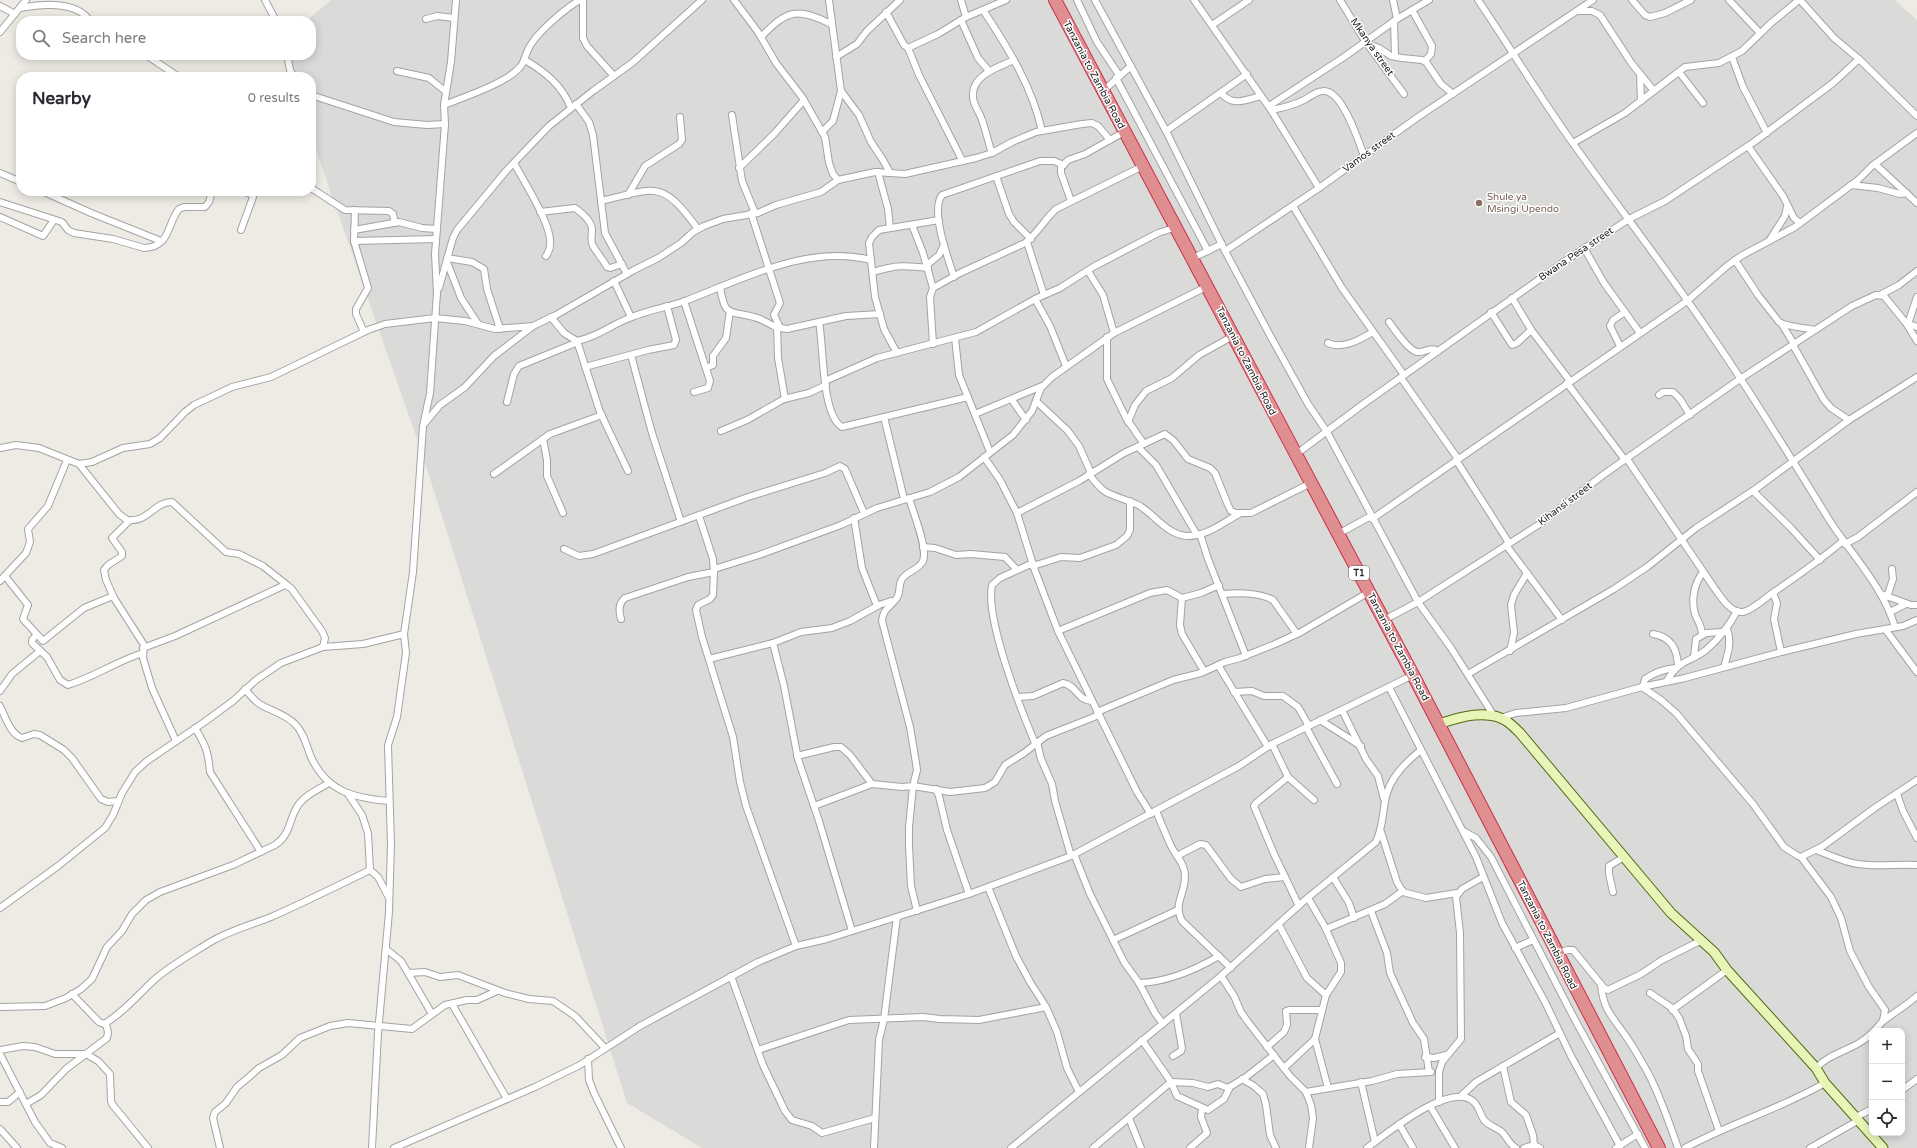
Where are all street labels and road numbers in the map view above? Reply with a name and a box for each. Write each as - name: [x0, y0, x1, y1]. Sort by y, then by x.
- street label: Mkanya street: [1348, 16, 1396, 78]
- street label: Tanzania to Zambia Road: [1060, 19, 1128, 131]
- street label: Vamos street: [1340, 129, 1398, 175]
- street label: Bwana Pesa street: [1536, 225, 1616, 283]
- street label: Tanzania to Zambia Road: [1213, 305, 1279, 417]
- street label: Kihansi street: [1536, 480, 1594, 528]
- road number: T1: [1349, 566, 1369, 580]
- street label: Tanzania to Zambia Road: [1364, 591, 1432, 703]
- street label: Tanzania to Zambia Road: [1514, 879, 1580, 991]

